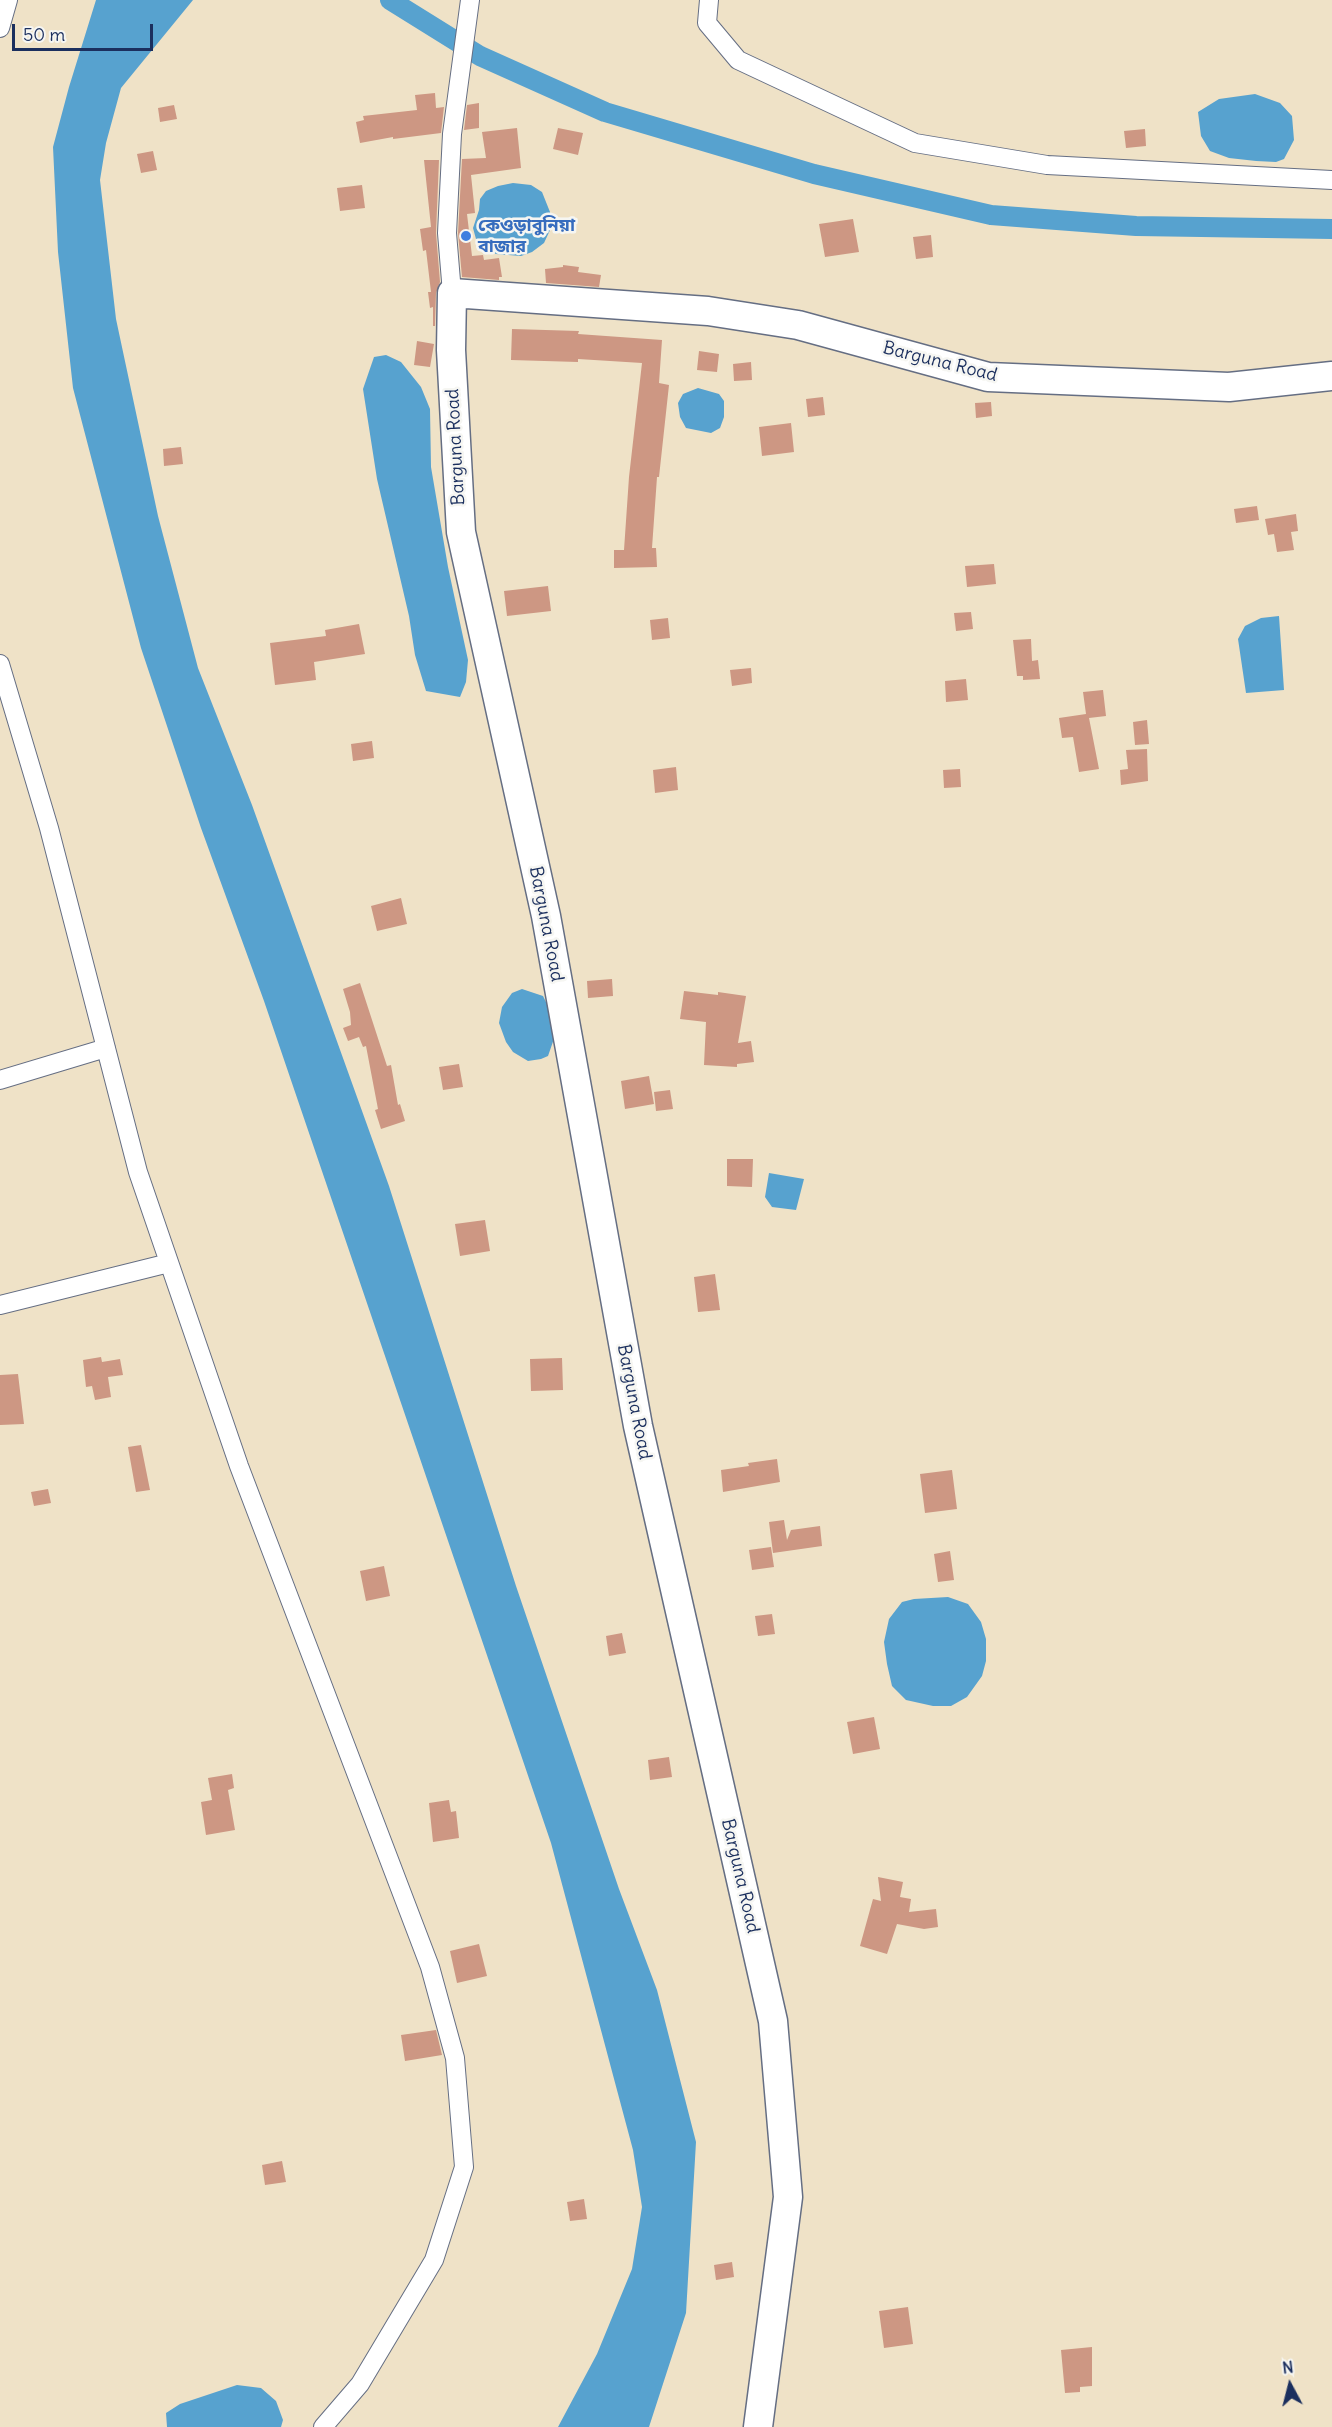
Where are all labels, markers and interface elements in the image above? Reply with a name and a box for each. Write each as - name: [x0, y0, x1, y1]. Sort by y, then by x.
- scale bar: [15, 12, 156, 50]
- text: 50 m: [23, 23, 65, 46]
- place label: কেওড়াবুনিয়া বাজার: [478, 215, 575, 258]
- marker: কেওড়াবুনিয়া বাজার: [459, 229, 473, 243]
- street label: Barguna Road: [881, 337, 999, 387]
- street label: Barguna Road: [442, 388, 470, 506]
- street label: Barguna Road: [524, 865, 568, 983]
- street label: Barguna Road: [612, 1343, 656, 1461]
- street label: Barguna Road: [716, 1817, 764, 1935]
- north arrow: [1260, 2355, 1320, 2415]
- text: N: [1281, 2357, 1295, 2378]

